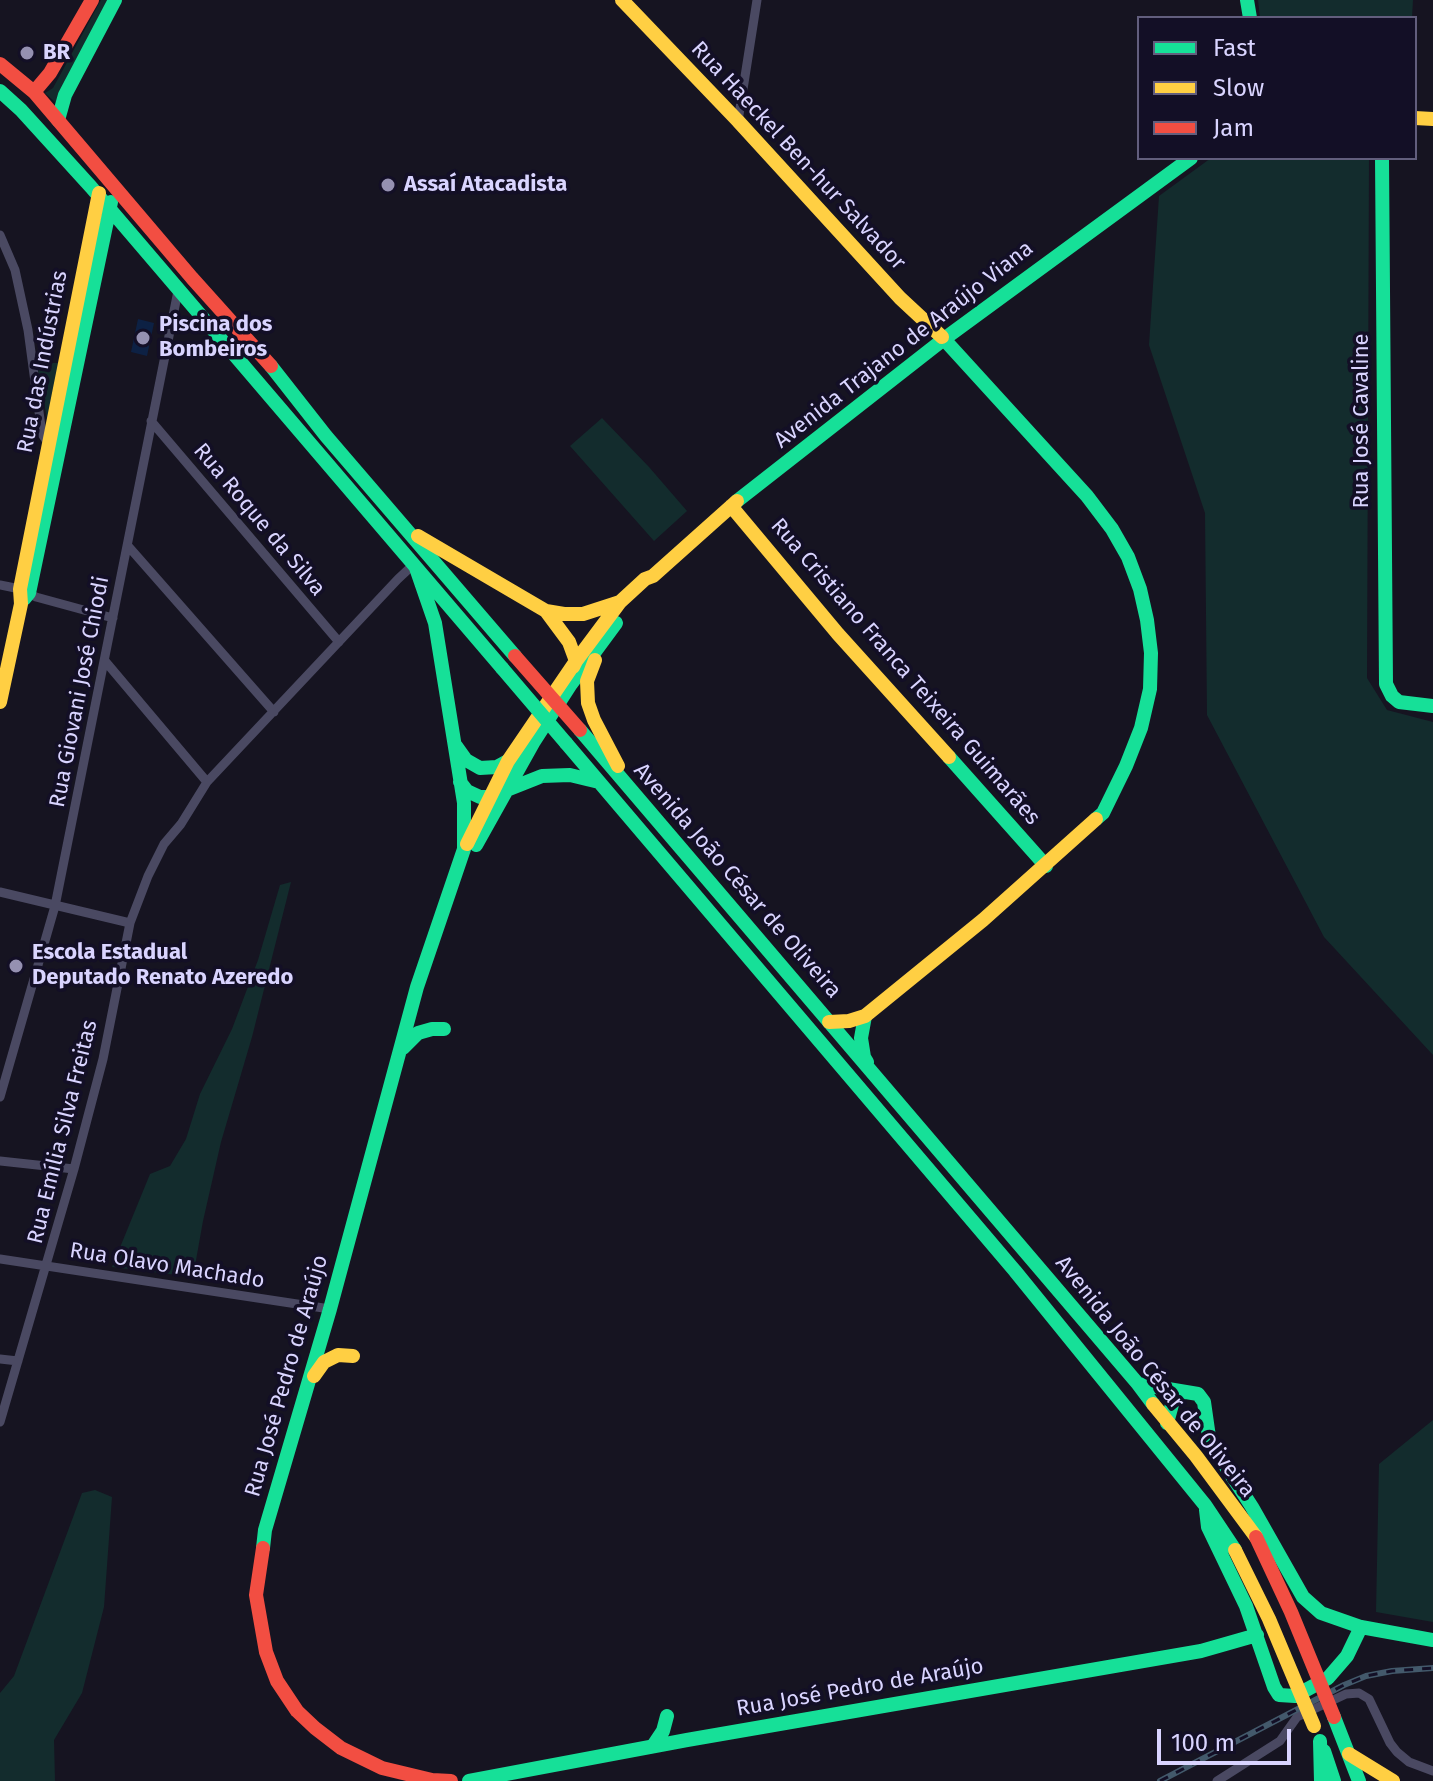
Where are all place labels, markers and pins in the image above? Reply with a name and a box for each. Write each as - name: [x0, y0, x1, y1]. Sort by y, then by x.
- place label: BR: [43, 40, 70, 66]
- marker: BR: [18, 44, 36, 62]
- place label: Assaí Atacadista: [404, 172, 567, 198]
- marker: Assaí Atacadista: [379, 176, 397, 194]
- place label: Piscina dos Bombeiros: [159, 312, 272, 364]
- marker: Piscina dos Bombeiros: [134, 329, 152, 347]
- place label: Escola Estadual Deputado Renato Azeredo: [32, 940, 293, 992]
- marker: Escola Estadual Deputado Renato Azeredo: [7, 957, 25, 975]

